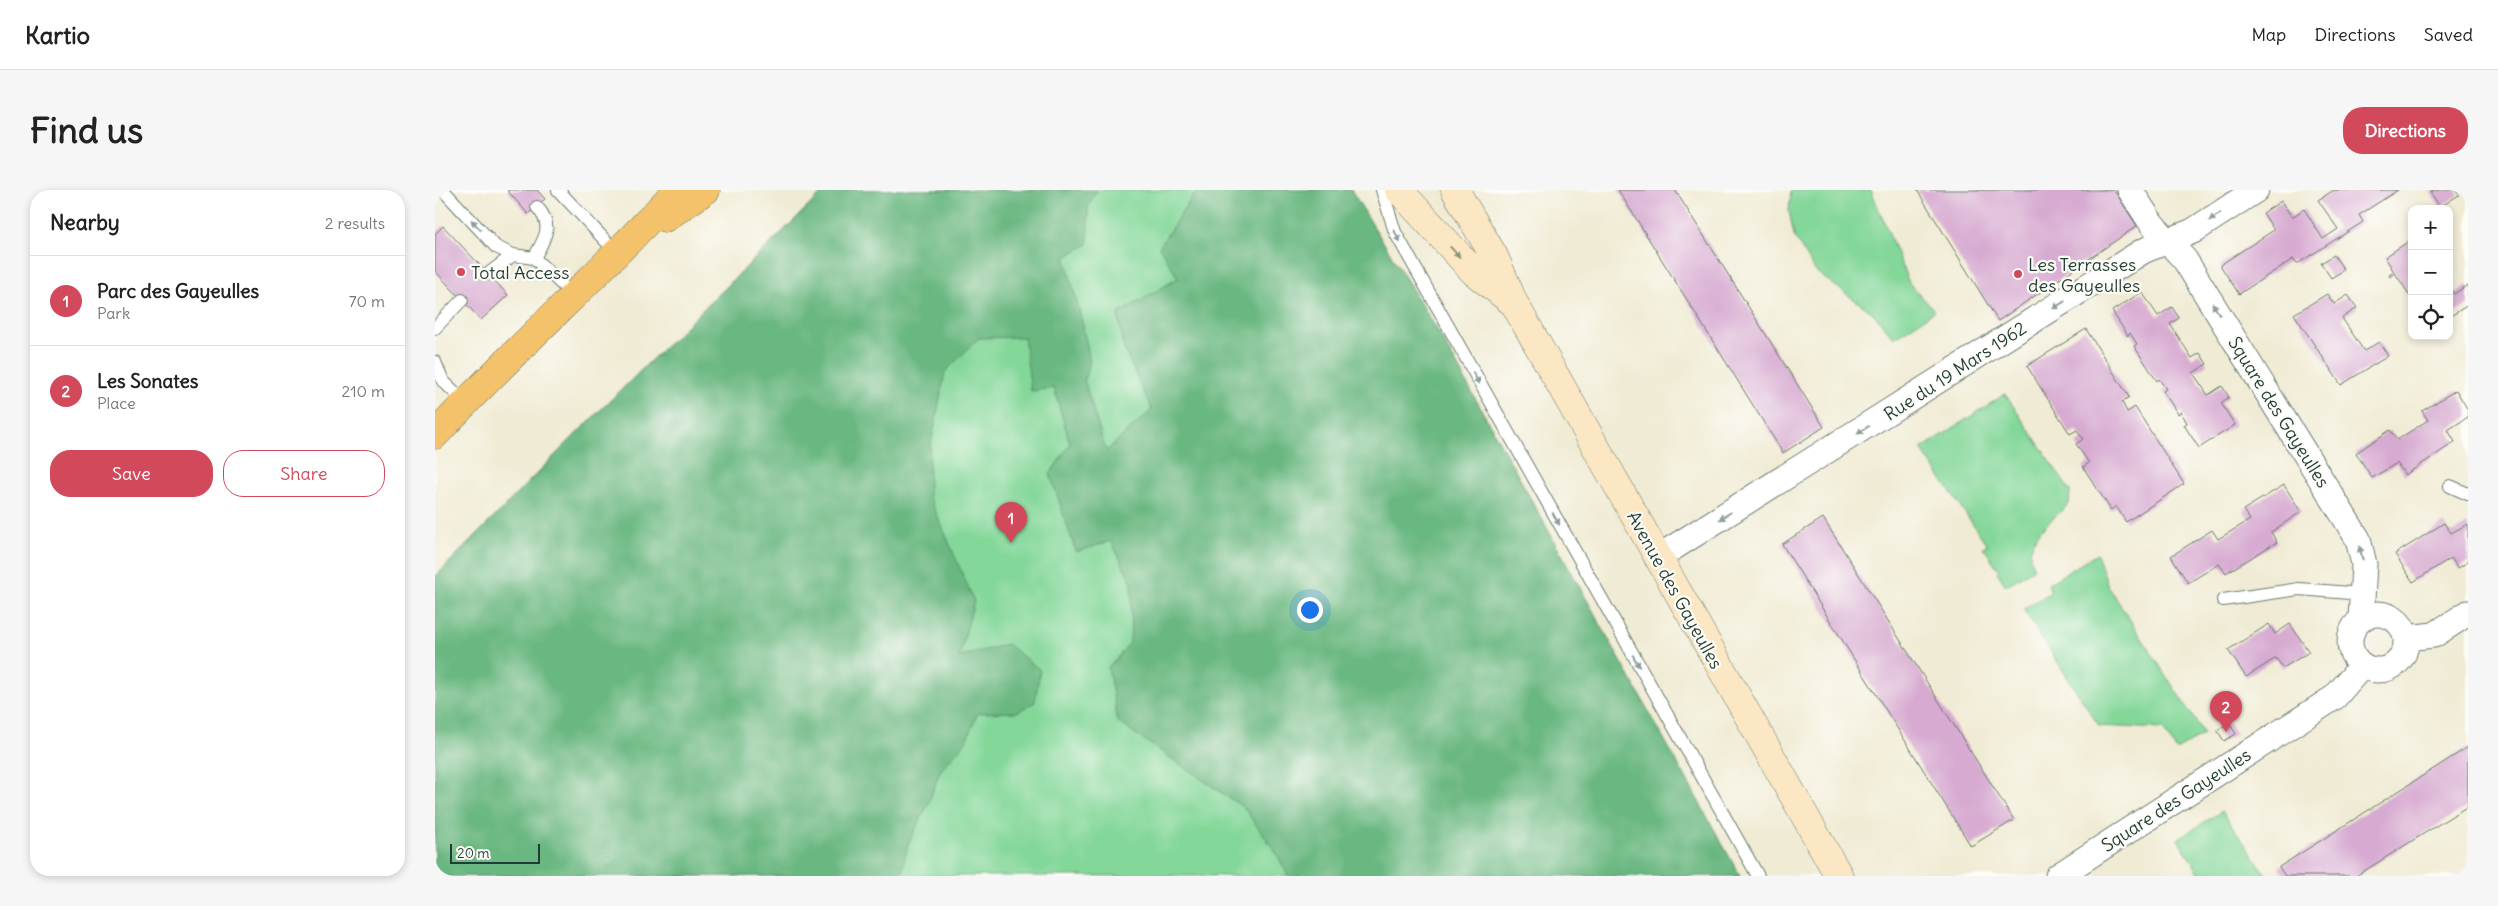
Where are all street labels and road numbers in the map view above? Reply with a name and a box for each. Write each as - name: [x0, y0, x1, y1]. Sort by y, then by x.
- street label: Rue du 19 Mars 1962: [1879, 316, 2031, 426]
- street label: Square des Gayeulles: [2223, 332, 2335, 492]
- street label: Avenue des Gayeulles: [1622, 507, 1728, 673]
- street label: Square des Gayeulles: [2097, 743, 2255, 857]

